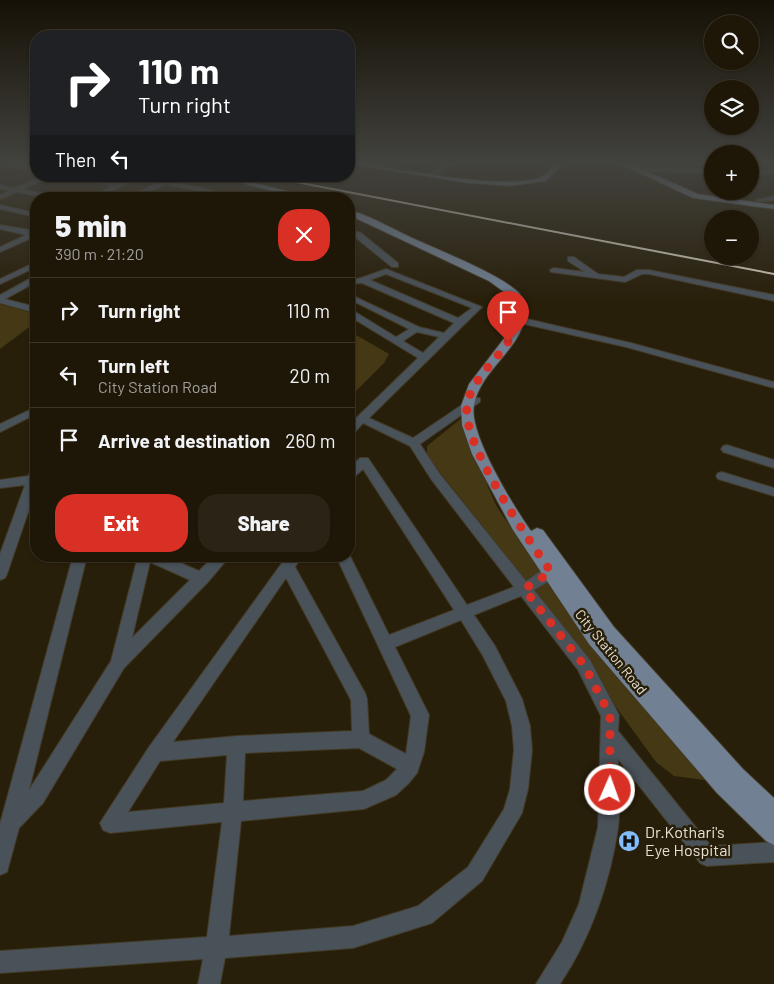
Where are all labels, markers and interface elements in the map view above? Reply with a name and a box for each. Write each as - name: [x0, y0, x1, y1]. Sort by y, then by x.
- map controls: [704, 15, 759, 265]
- button: search: [704, 15, 759, 70]
- text: 110 m: [138, 49, 219, 91]
- icon: right: [55, 50, 120, 115]
- button: layers: [704, 80, 759, 135]
- text: Turn right: [138, 91, 231, 117]
- icon: left: [106, 145, 134, 173]
- button: +: [704, 145, 759, 200]
- text: Then: [55, 148, 96, 171]
- text: 5 min: [55, 207, 127, 243]
- button: close: [278, 209, 330, 261]
- button: −: [704, 210, 759, 265]
- text: 390 m · 21:20: [55, 244, 144, 263]
- pin: [487, 291, 529, 342]
- icon: right: [55, 296, 83, 324]
- icon: arrive: [494, 298, 522, 326]
- text: Turn right: [98, 299, 180, 322]
- text: 110 m: [286, 299, 330, 322]
- text: Turn left: [98, 354, 169, 377]
- icon: left: [55, 361, 83, 389]
- text: 20 m: [290, 364, 330, 387]
- text: City Station Road: [98, 377, 217, 396]
- icon: arrive: [55, 426, 83, 454]
- text: Arrive at destination: [98, 429, 270, 452]
- text: 260 m: [285, 429, 335, 452]
- button: Exit: [55, 494, 188, 552]
- button: Share: [198, 494, 330, 552]
- street label: City Station Road: [572, 606, 651, 698]
- position arrow: [583, 763, 635, 815]
- place label: Dr.Kothari's Eye Hospital: [645, 822, 731, 859]
- hospital icon: Dr.Kothari's Eye Hospital: [617, 829, 641, 853]

